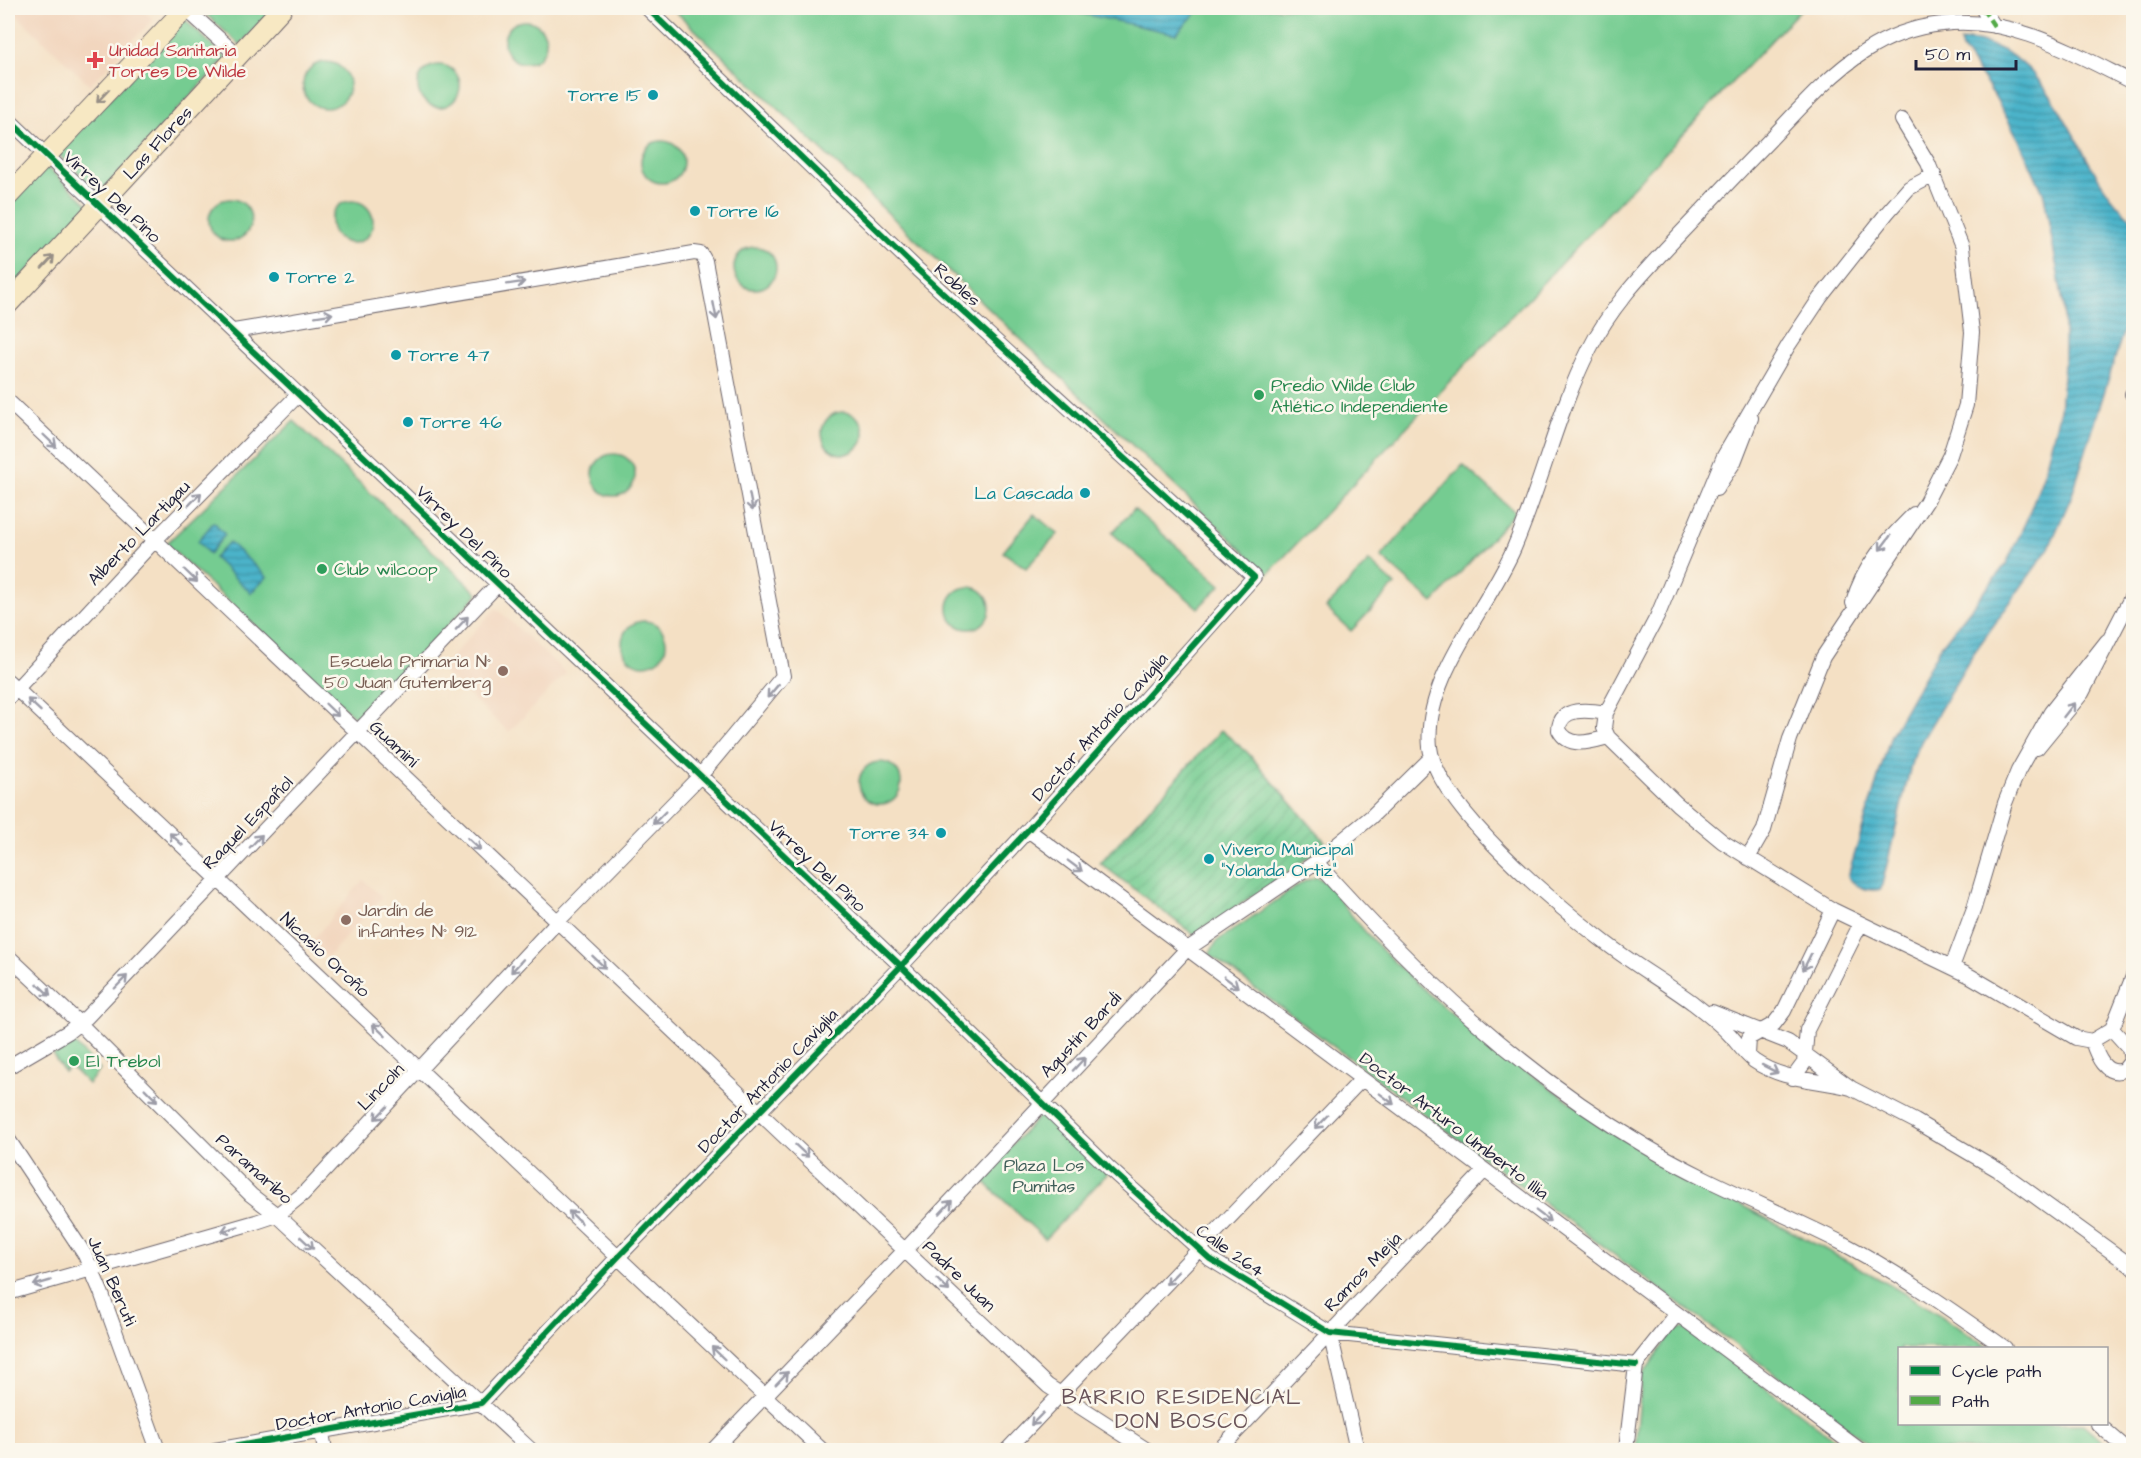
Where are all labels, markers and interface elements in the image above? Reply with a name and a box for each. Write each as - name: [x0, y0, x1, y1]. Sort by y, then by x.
- scale bar: [1916, 33, 2016, 71]
- place label: Unidad Sanitaria Torres De Wilde: [109, 38, 247, 84]
- text: 50 m: [1925, 42, 1970, 67]
- marker: Unidad Sanitaria Torres De Wilde: [86, 51, 104, 69]
- place label: Torre 15: [568, 83, 641, 108]
- one-way arrow: [96, 88, 110, 103]
- marker: Torre 15: [646, 88, 660, 102]
- street label: Las Flores: [117, 101, 199, 185]
- street label: Virrey Del Pino: [57, 145, 166, 250]
- place label: Torre 16: [707, 199, 779, 224]
- marker: Torre 16: [688, 204, 702, 218]
- one-way arrow: [41, 254, 55, 269]
- street label: Robles: [928, 257, 986, 313]
- place label: Torre 2: [286, 265, 355, 290]
- marker: Torre 2: [267, 270, 281, 284]
- one-way arrow: [506, 277, 526, 288]
- one-way arrow: [710, 300, 721, 320]
- one-way arrow: [313, 309, 333, 320]
- place label: Torre 47: [408, 343, 489, 368]
- marker: Torre 47: [389, 348, 403, 362]
- place label: Predio Wilde Club Atlético Independiente: [1271, 373, 1449, 419]
- marker: Predio Wilde Club Atlético Independiente: [1252, 388, 1266, 402]
- place label: Torre 46: [420, 410, 502, 435]
- marker: Torre 46: [401, 415, 415, 429]
- one-way arrow: [42, 434, 57, 448]
- street label: Alberto Lartigau: [82, 475, 197, 592]
- street label: Virrey Del Pino: [409, 479, 518, 585]
- place label: La Cascada: [974, 481, 1073, 506]
- marker: La Cascada: [1078, 486, 1092, 500]
- one-way arrow: [188, 492, 203, 507]
- one-way arrow: [746, 492, 757, 512]
- one-way arrow: [1879, 535, 1892, 551]
- place label: Club wilcoop: [334, 557, 438, 582]
- marker: Club wilcoop: [315, 562, 329, 576]
- one-way arrow: [183, 568, 198, 582]
- one-way arrow: [454, 616, 468, 631]
- street label: Doctor Antonio Caviglia: [1026, 647, 1174, 808]
- place label: Escuela Primaria N° 50 Juan Gutemberg: [324, 649, 491, 696]
- marker: Escuela Primaria N° 50 Juan Gutemberg: [496, 664, 510, 678]
- one-way arrow: [766, 683, 780, 698]
- one-way arrow: [26, 698, 41, 712]
- one-way arrow: [325, 703, 340, 717]
- one-way arrow: [2063, 703, 2076, 719]
- street label: Guaminí: [364, 715, 424, 774]
- street label: Raquel Español: [197, 771, 299, 875]
- one-way arrow: [652, 810, 667, 825]
- street label: Virrey Del Pino: [762, 814, 871, 919]
- place label: Torre 34: [849, 821, 929, 846]
- marker: Torre 34: [934, 826, 948, 840]
- one-way arrow: [168, 832, 183, 846]
- one-way arrow: [248, 834, 263, 849]
- one-way arrow: [466, 837, 481, 851]
- place label: Vivero Municipal "Yolanda Ortiz": [1221, 837, 1353, 883]
- marker: Vivero Municipal "Yolanda Ortiz": [1202, 852, 1216, 866]
- one-way arrow: [1066, 859, 1082, 872]
- place label: Jardín de infantes N° 912: [358, 898, 478, 944]
- street label: Nicasio Oroño: [274, 907, 376, 1003]
- marker: Jardín de infantes N° 912: [339, 913, 353, 927]
- one-way arrow: [1801, 953, 1813, 971]
- one-way arrow: [592, 955, 607, 969]
- one-way arrow: [510, 958, 524, 973]
- one-way arrow: [113, 974, 128, 989]
- one-way arrow: [1223, 975, 1239, 988]
- one-way arrow: [36, 983, 51, 997]
- street label: Agustín Bardi: [1035, 986, 1128, 1084]
- street label: Doctor Antonio Caviglia: [692, 1003, 845, 1160]
- one-way arrow: [371, 1023, 386, 1038]
- street label: Doctor Arturo Umberto Illia: [1354, 1046, 1554, 1206]
- place label: El Trebol: [86, 1049, 161, 1074]
- marker: El Trebol: [67, 1054, 81, 1068]
- one-way arrow: [1072, 1056, 1086, 1071]
- street label: Lincoln: [352, 1058, 410, 1116]
- one-way arrow: [1760, 1064, 1778, 1075]
- one-way arrow: [143, 1087, 158, 1102]
- one-way arrow: [1379, 1092, 1395, 1105]
- one-way arrow: [373, 1105, 388, 1120]
- one-way arrow: [1314, 1114, 1328, 1129]
- street label: Paramaribo: [210, 1128, 298, 1210]
- one-way arrow: [794, 1144, 809, 1158]
- park label: Plaza Los Pumitas: [1004, 1153, 1084, 1199]
- one-way arrow: [939, 1199, 953, 1214]
- one-way arrow: [1535, 1209, 1551, 1222]
- one-way arrow: [568, 1210, 583, 1224]
- street label: Calle 264: [1191, 1218, 1269, 1284]
- one-way arrow: [221, 1224, 240, 1235]
- street label: Ramos Mejía: [1319, 1227, 1407, 1317]
- street label: Juan Beruti: [81, 1232, 143, 1330]
- street label: Padre Juan: [917, 1235, 1001, 1317]
- one-way arrow: [300, 1236, 315, 1250]
- one-way arrow: [1165, 1270, 1179, 1285]
- one-way arrow: [33, 1278, 52, 1289]
- one-way arrow: [936, 1278, 951, 1292]
- one-way arrow: [711, 1346, 726, 1360]
- legend: [1898, 1347, 2108, 1425]
- text: Cycle path: [1952, 1359, 2041, 1385]
- one-way arrow: [775, 1370, 789, 1385]
- street label: Doctor Antonio Caviglia: [274, 1379, 468, 1438]
- district label: BARRIO RESIDENCIAL DON BOSCO: [1062, 1383, 1302, 1436]
- text: Path: [1952, 1389, 1989, 1414]
- one-way arrow: [1030, 1412, 1045, 1427]

